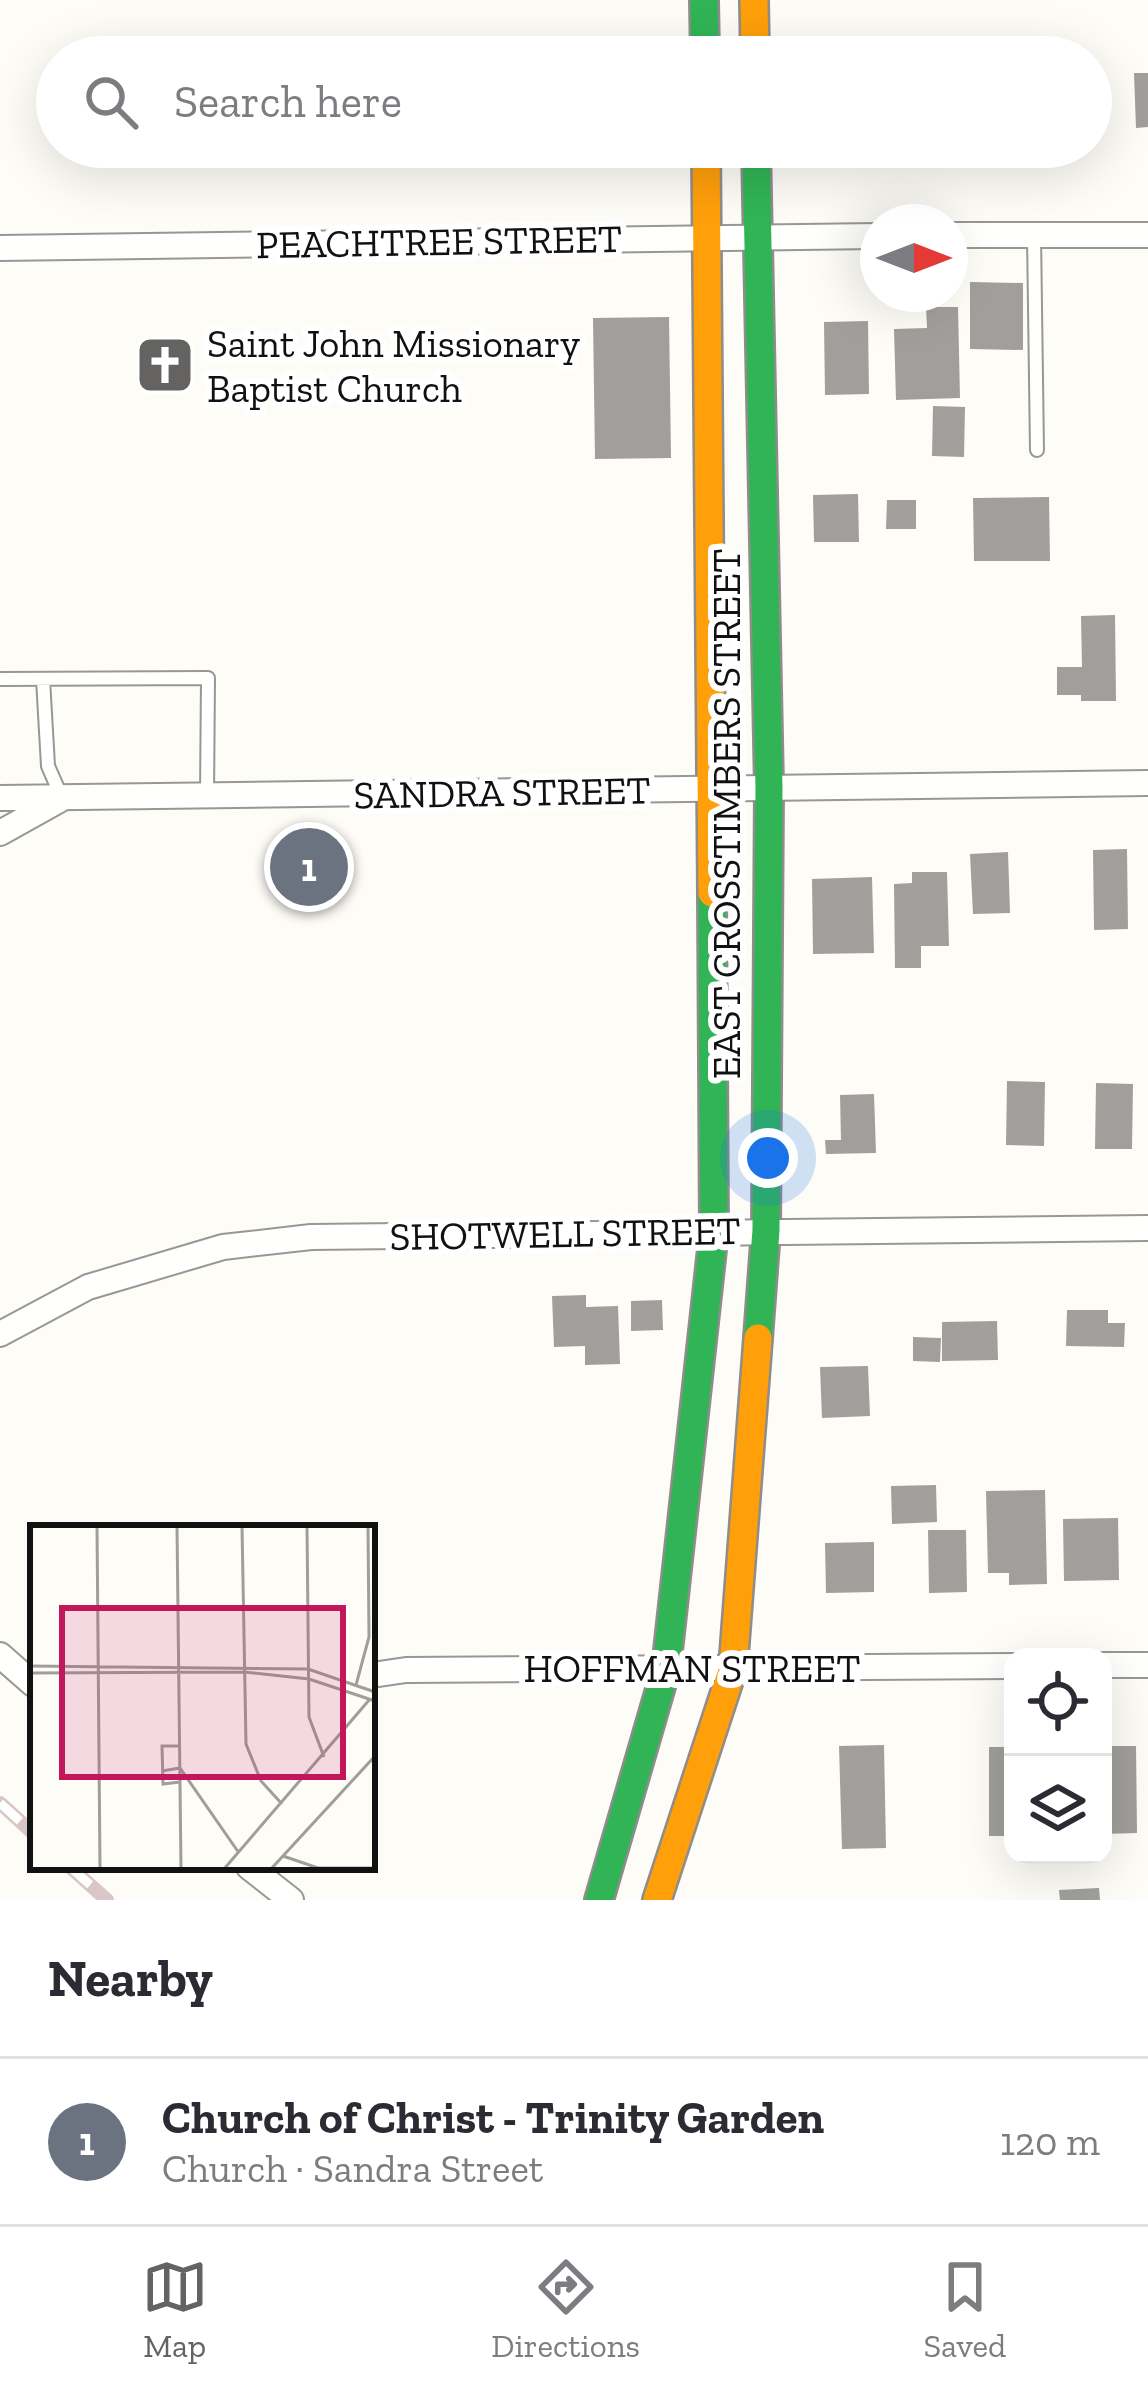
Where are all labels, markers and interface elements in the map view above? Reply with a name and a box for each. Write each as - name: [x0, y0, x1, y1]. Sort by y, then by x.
- search box: [36, 36, 1112, 168]
- icon: search: [78, 69, 144, 135]
- text: Search here: [174, 75, 402, 129]
- north arrow: [860, 204, 968, 312]
- street label: PEACHTREE STREET: [256, 215, 622, 268]
- place label: Saint John Missionary Baptist Church: [207, 320, 580, 412]
- church icon: Saint John Missionary Baptist Church: [134, 334, 196, 396]
- street label: EAST CROSSTIMBERS STREET: [703, 549, 750, 1079]
- street label: SANDRA STREET: [353, 766, 651, 819]
- pin: 1: [270, 822, 348, 912]
- your location: [738, 1128, 798, 1188]
- street label: SHOTWELL STREET: [389, 1207, 741, 1260]
- inset map: [30, 1525, 375, 1870]
- street label: HOFFMAN STREET: [524, 1645, 860, 1692]
- map controls: [1004, 1648, 1112, 1864]
- button: locate: [1004, 1648, 1112, 1756]
- button: layers: [1004, 1756, 1112, 1864]
- text: Nearby: [48, 1948, 213, 2009]
- text: Church of Christ - Trinity Garden: [162, 2091, 824, 2145]
- text: 1: [79, 2118, 95, 2165]
- text: 120 m: [1000, 2118, 1100, 2165]
- text: Church · Sandra Street: [162, 2145, 543, 2192]
- tab: Map: [142, 2254, 208, 2365]
- tab: Directions: [491, 2254, 640, 2365]
- tab: Saved: [924, 2254, 1006, 2365]

